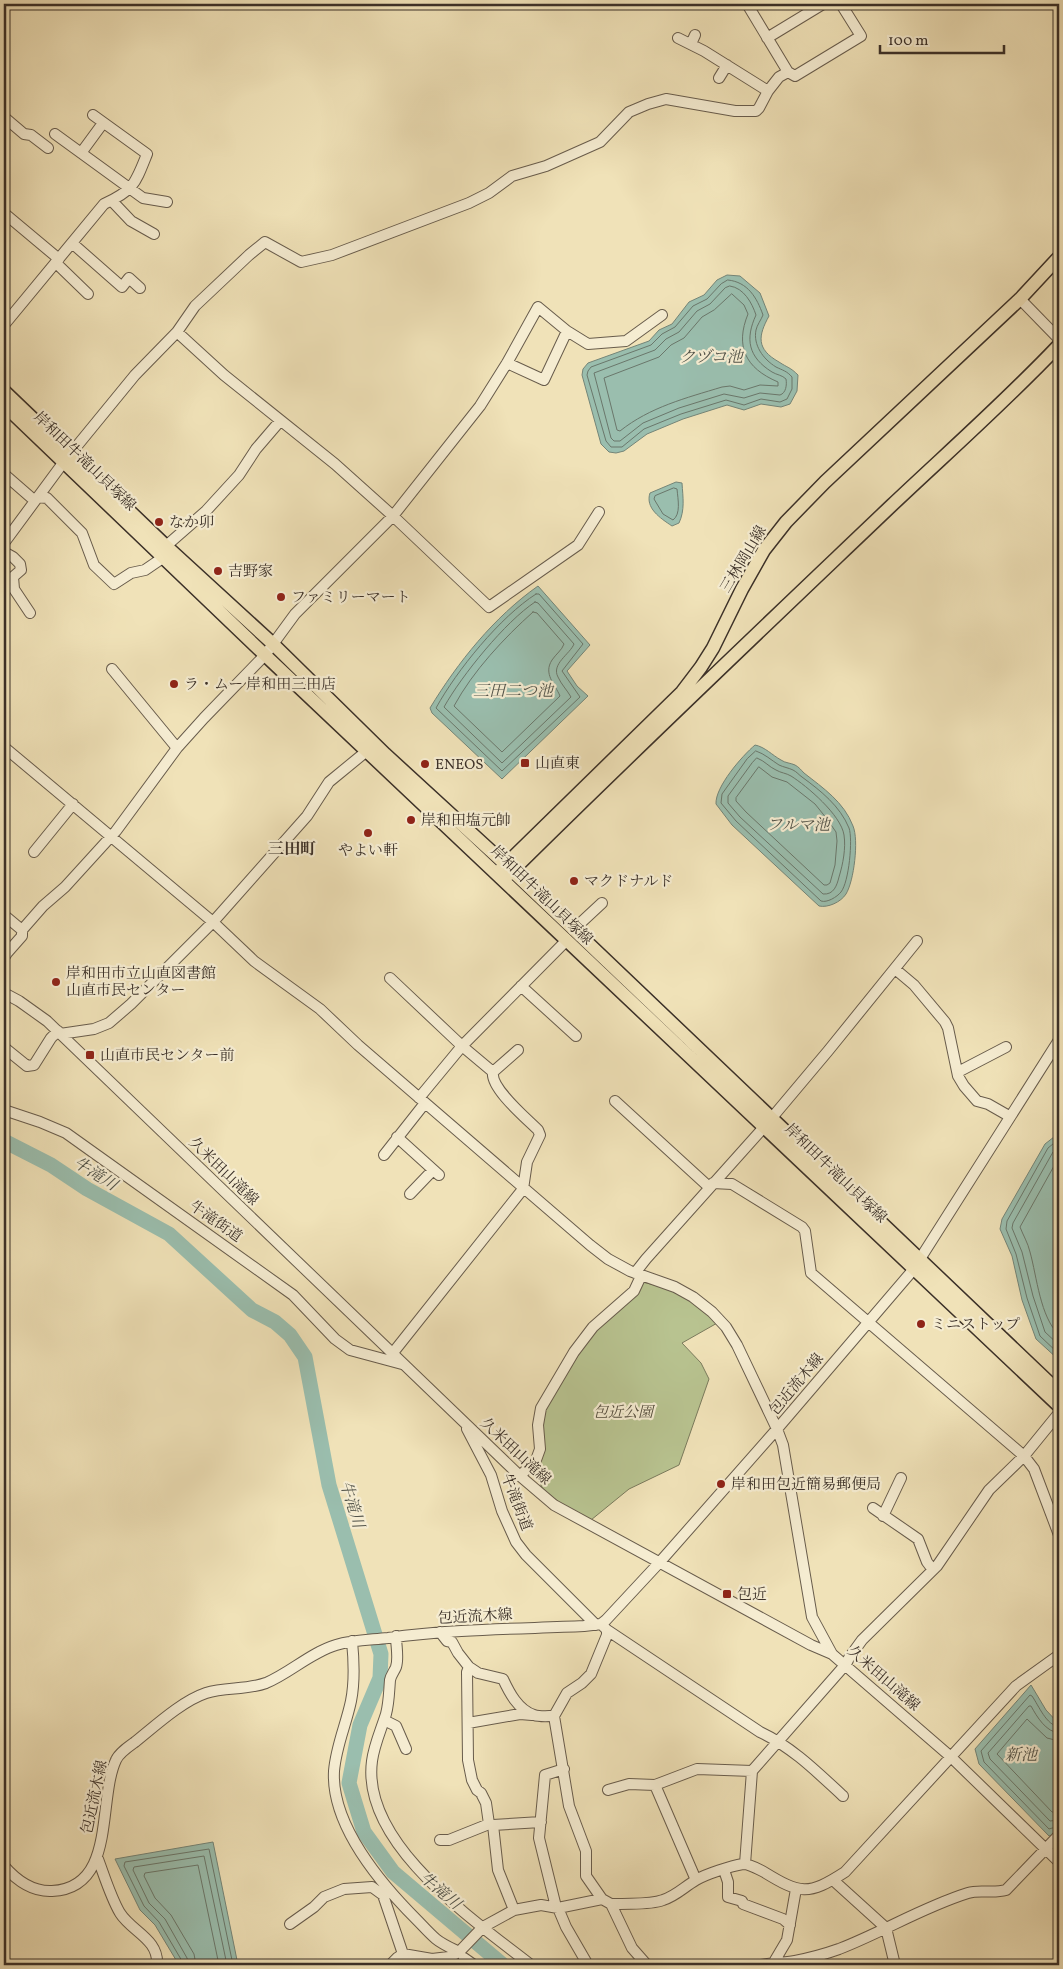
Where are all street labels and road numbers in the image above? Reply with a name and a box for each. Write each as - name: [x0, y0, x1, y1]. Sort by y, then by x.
- street label: 岸和田牛滝山貝塚線: [28, 408, 140, 517]
- street label: 三林岡山線: [716, 522, 773, 597]
- street label: 岸和田牛滝山貝塚線: [485, 842, 597, 951]
- street label: 岸和田牛滝山貝塚線: [779, 1120, 891, 1229]
- street label: 久米田山滝線: [183, 1133, 263, 1211]
- street label: 牛滝街道: [185, 1196, 246, 1248]
- street label: 包近流木線: [765, 1349, 829, 1420]
- street label: 久米田山滝線: [475, 1414, 555, 1490]
- street label: 牛滝街道: [495, 1471, 536, 1534]
- street label: 包近流木線: [437, 1605, 513, 1630]
- street label: 久米田山滝線: [842, 1642, 924, 1717]
- street label: 包近流木線: [77, 1758, 114, 1836]

